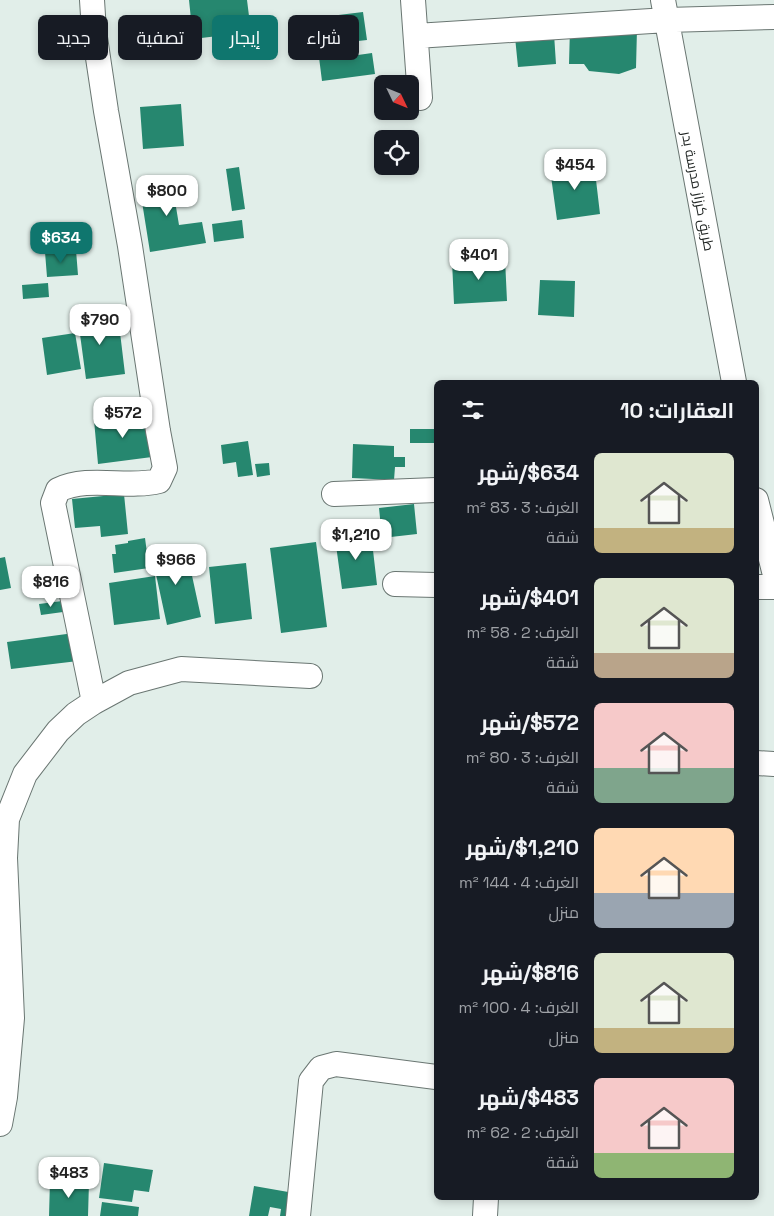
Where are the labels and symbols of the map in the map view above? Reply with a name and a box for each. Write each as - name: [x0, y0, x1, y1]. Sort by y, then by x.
- north arrow: [374, 75, 419, 120]
- street label: طريق كرزاز مدرسة بدر: [677, 129, 718, 252]
- pin: $454: [545, 148, 605, 191]
- pin: $800: [137, 174, 197, 217]
- pin: $634: [31, 222, 91, 264]
- pin: $401: [449, 238, 509, 281]
- pin: $790: [70, 304, 130, 346]
- pin: $572: [93, 396, 153, 439]
- pin: $1,210: [315, 518, 397, 561]
- pin: $966: [146, 544, 206, 586]
- pin: $816: [21, 566, 81, 608]
- pin: $483: [39, 1156, 99, 1199]

